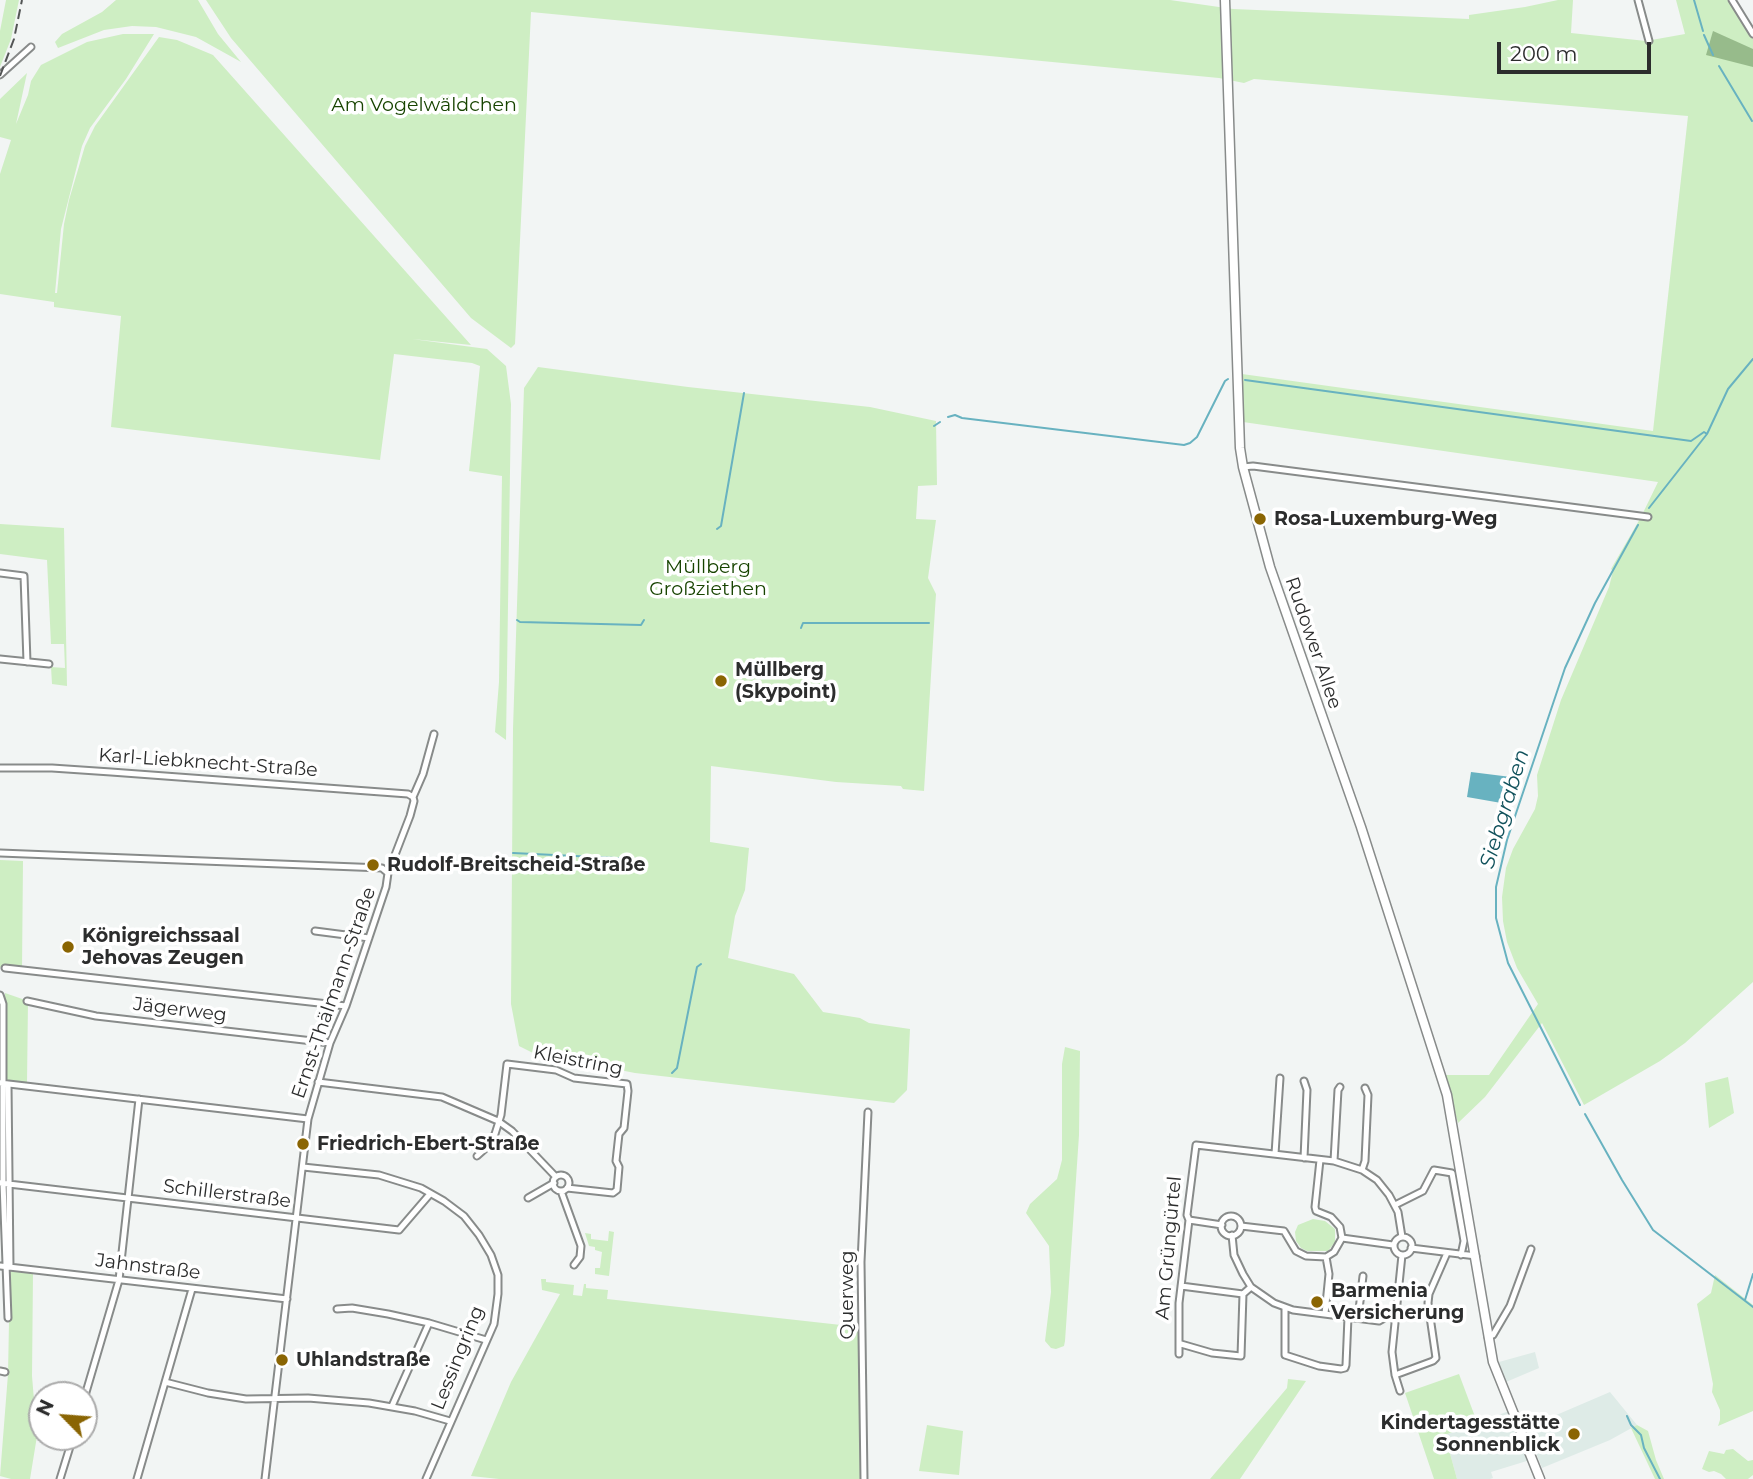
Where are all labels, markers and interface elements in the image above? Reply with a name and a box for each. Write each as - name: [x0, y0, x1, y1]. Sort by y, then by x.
- scale bar: [1501, 28, 1655, 72]
- text: 200 m: [1510, 41, 1577, 66]
- park label: Am Vogelwäldchen: [331, 94, 517, 116]
- place label: Rosa-Luxemburg-Weg: [1274, 508, 1498, 530]
- marker: Rosa-Luxemburg-Weg: [1252, 511, 1268, 527]
- park label: Müllberg Großziethen: [649, 556, 767, 600]
- street label: Rudower Allee: [1280, 574, 1346, 712]
- place label: Müllberg (Skypoint): [735, 659, 837, 703]
- marker: Müllberg (Skypoint): [713, 673, 729, 689]
- street label: Karl-Liebknecht-Straße: [97, 744, 319, 782]
- water label: Siebgraben: [1475, 746, 1535, 872]
- place label: Rudolf-Breitscheid-Straße: [387, 854, 645, 876]
- marker: Rudolf-Breitscheid-Straße: [365, 857, 381, 873]
- street label: Ernst-Thälmann-Straße: [287, 884, 381, 1102]
- place label: Königreichssaal Jehovas Zeugen: [82, 925, 244, 969]
- marker: Königreichssaal Jehovas Zeugen: [60, 939, 76, 955]
- street label: Jägerweg: [132, 993, 228, 1027]
- street label: Kleistring: [531, 1041, 625, 1081]
- place label: Friedrich-Ebert-Straße: [317, 1133, 540, 1155]
- marker: Friedrich-Ebert-Straße: [295, 1136, 311, 1152]
- street label: Schillerstraße: [162, 1175, 292, 1213]
- street label: Am Grüngürtel: [1151, 1175, 1187, 1321]
- street label: Jahnstraße: [94, 1249, 202, 1285]
- street label: Querweg: [836, 1251, 858, 1339]
- place label: Barmenia Versicherung: [1331, 1280, 1464, 1324]
- marker: Barmenia Versicherung: [1309, 1294, 1325, 1310]
- street label: Lessingring: [427, 1303, 489, 1413]
- place label: Uhlandstraße: [296, 1349, 431, 1371]
- marker: Uhlandstraße: [274, 1352, 290, 1368]
- north arrow: [28, 1381, 98, 1451]
- text: N: [32, 1396, 59, 1420]
- place label: Kindertagesstätte Sonnenblick: [1381, 1412, 1560, 1456]
- marker: Kindertagesstätte Sonnenblick: [1566, 1426, 1582, 1442]

